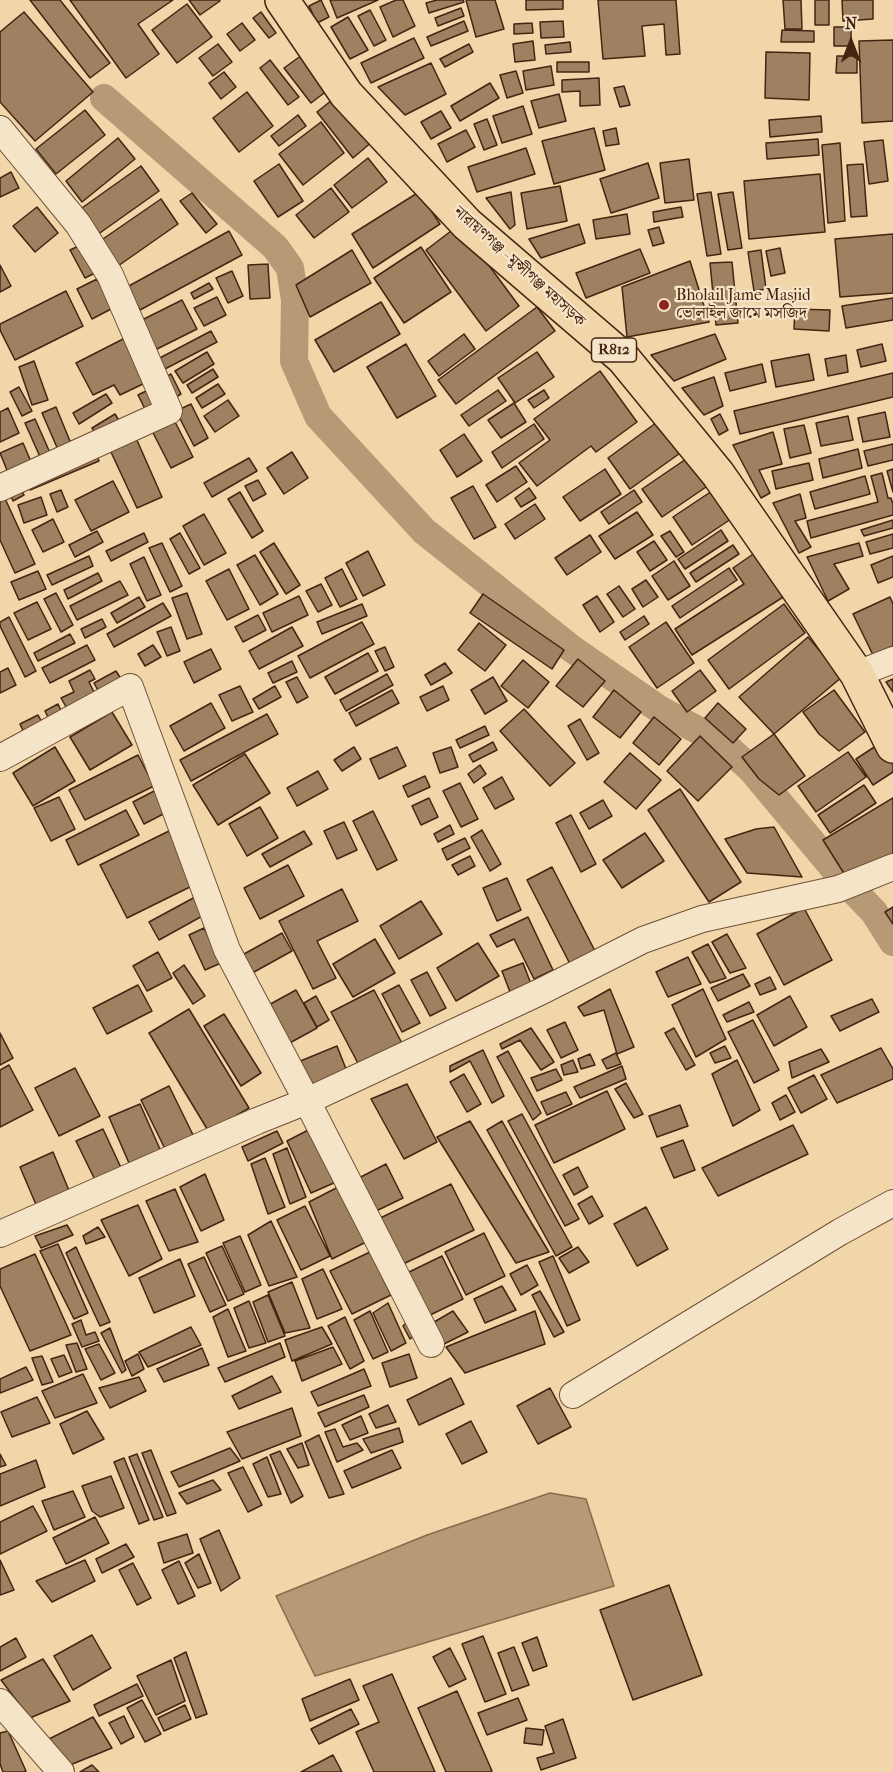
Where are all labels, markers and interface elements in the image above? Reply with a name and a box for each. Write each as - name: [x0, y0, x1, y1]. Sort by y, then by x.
- north arrow: [821, 12, 881, 72]
- text: N: [845, 14, 857, 33]
- street label: নারায়ণগঞ্জ - মুন্সীগঞ্জ মহাসড়ক: [449, 203, 589, 331]
- place label: Bholail Jame Masjid ভোলাইল জামে মসজিদ: [676, 286, 811, 324]
- marker: Bholail Jame Masjid ভোলাইল জামে মসজিদ: [657, 298, 671, 312]
- road number: R812: [592, 338, 636, 362]

